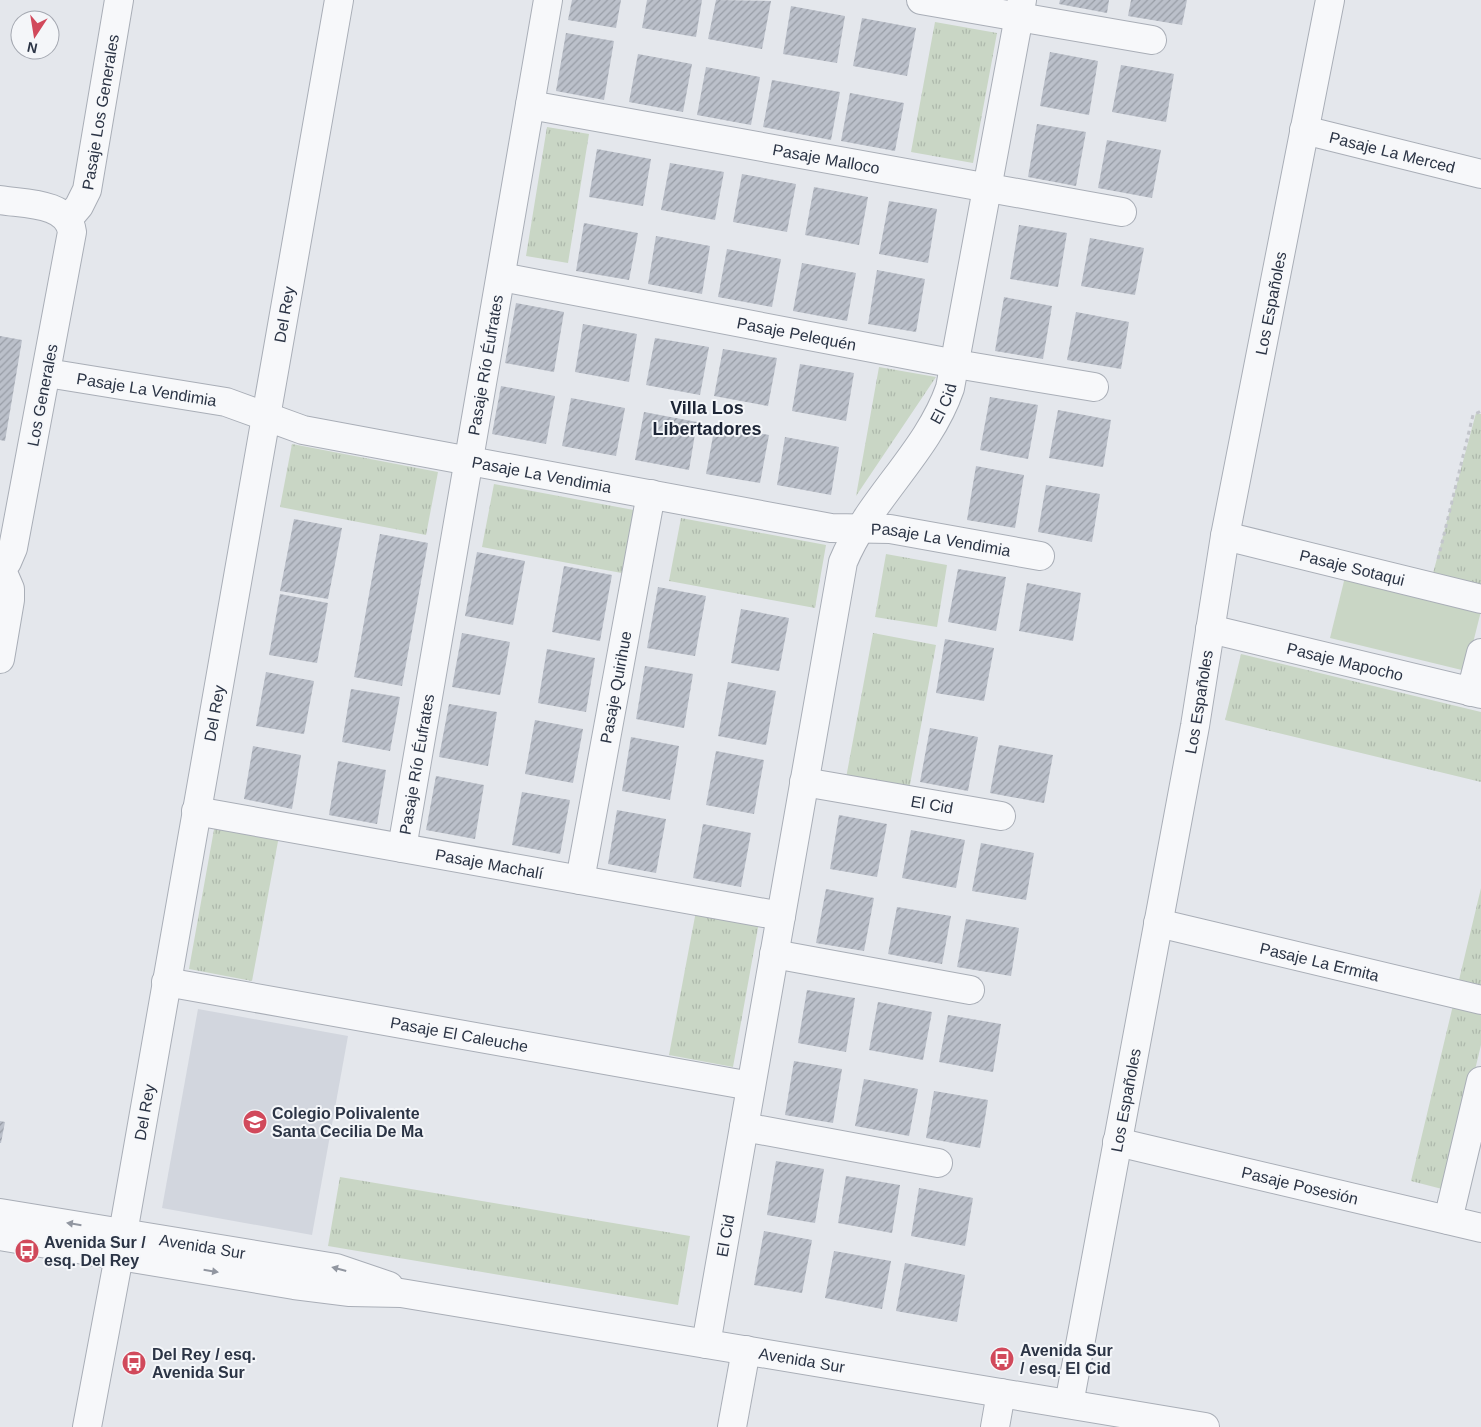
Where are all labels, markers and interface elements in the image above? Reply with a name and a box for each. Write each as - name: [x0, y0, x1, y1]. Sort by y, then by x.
- north arrow: [10, 10, 60, 60]
- street label: Pasaje Los Generales: [79, 33, 122, 191]
- text: N: [26, 39, 39, 57]
- street label: Pasaje La Merced: [1328, 129, 1457, 176]
- street label: Pasaje Malloco: [771, 141, 881, 177]
- street label: Los Españoles: [1253, 250, 1289, 357]
- street label: Del Rey: [271, 285, 298, 344]
- street label: Pasaje Río Éufrates: [465, 294, 506, 437]
- street label: Pasaje Pelequén: [735, 314, 858, 354]
- street label: Los Generales: [24, 342, 61, 448]
- street label: Pasaje La Vendimia: [75, 370, 218, 409]
- street label: El Cid: [927, 382, 960, 427]
- district label: Villa Los Libertadores: [652, 398, 762, 439]
- street label: Pasaje La Vendimia: [470, 454, 613, 496]
- street label: Pasaje La Vendimia: [871, 521, 1012, 560]
- street label: Pasaje Sotaqui: [1298, 547, 1406, 589]
- street label: Pasaje Quirihue: [597, 630, 635, 745]
- street label: Pasaje Mapocho: [1285, 640, 1405, 684]
- street label: Los Españoles: [1182, 649, 1216, 755]
- street label: Del Rey: [201, 684, 228, 743]
- street label: Pasaje Río Éufrates: [396, 693, 437, 836]
- street label: El Cid: [910, 793, 955, 817]
- street label: Pasaje Machalí: [434, 846, 545, 882]
- street label: Pasaje La Ermita: [1258, 940, 1381, 984]
- street label: Pasaje El Caleuche: [389, 1014, 530, 1055]
- street label: Los Españoles: [1108, 1047, 1144, 1153]
- street label: Del Rey: [131, 1083, 158, 1142]
- place label: Colegio Polivalente Santa Cecilia De Ma: [272, 1105, 423, 1140]
- school or university icon: Colegio Polivalente Santa Cecilia De Ma: [242, 1109, 268, 1135]
- street label: Pasaje Posesión: [1240, 1164, 1360, 1208]
- street label: El Cid: [713, 1213, 738, 1258]
- one-way arrow: [66, 1220, 82, 1228]
- street label: Avenida Sur: [158, 1231, 247, 1262]
- place label: Avenida Sur / esq. Del Rey: [44, 1234, 146, 1269]
- bus stop icon: Avenida Sur / esq. Del Rey: [14, 1238, 40, 1264]
- one-way arrow: [332, 1265, 347, 1273]
- one-way arrow: [203, 1268, 219, 1276]
- place label: Avenida Sur / esq. El Cid: [1020, 1342, 1113, 1377]
- street label: Avenida Sur: [758, 1345, 847, 1376]
- place label: Del Rey / esq. Avenida Sur: [152, 1346, 256, 1381]
- bus stop icon: Avenida Sur / esq. El Cid: [989, 1346, 1015, 1372]
- bus stop icon: Del Rey / esq. Avenida Sur: [121, 1350, 147, 1376]

